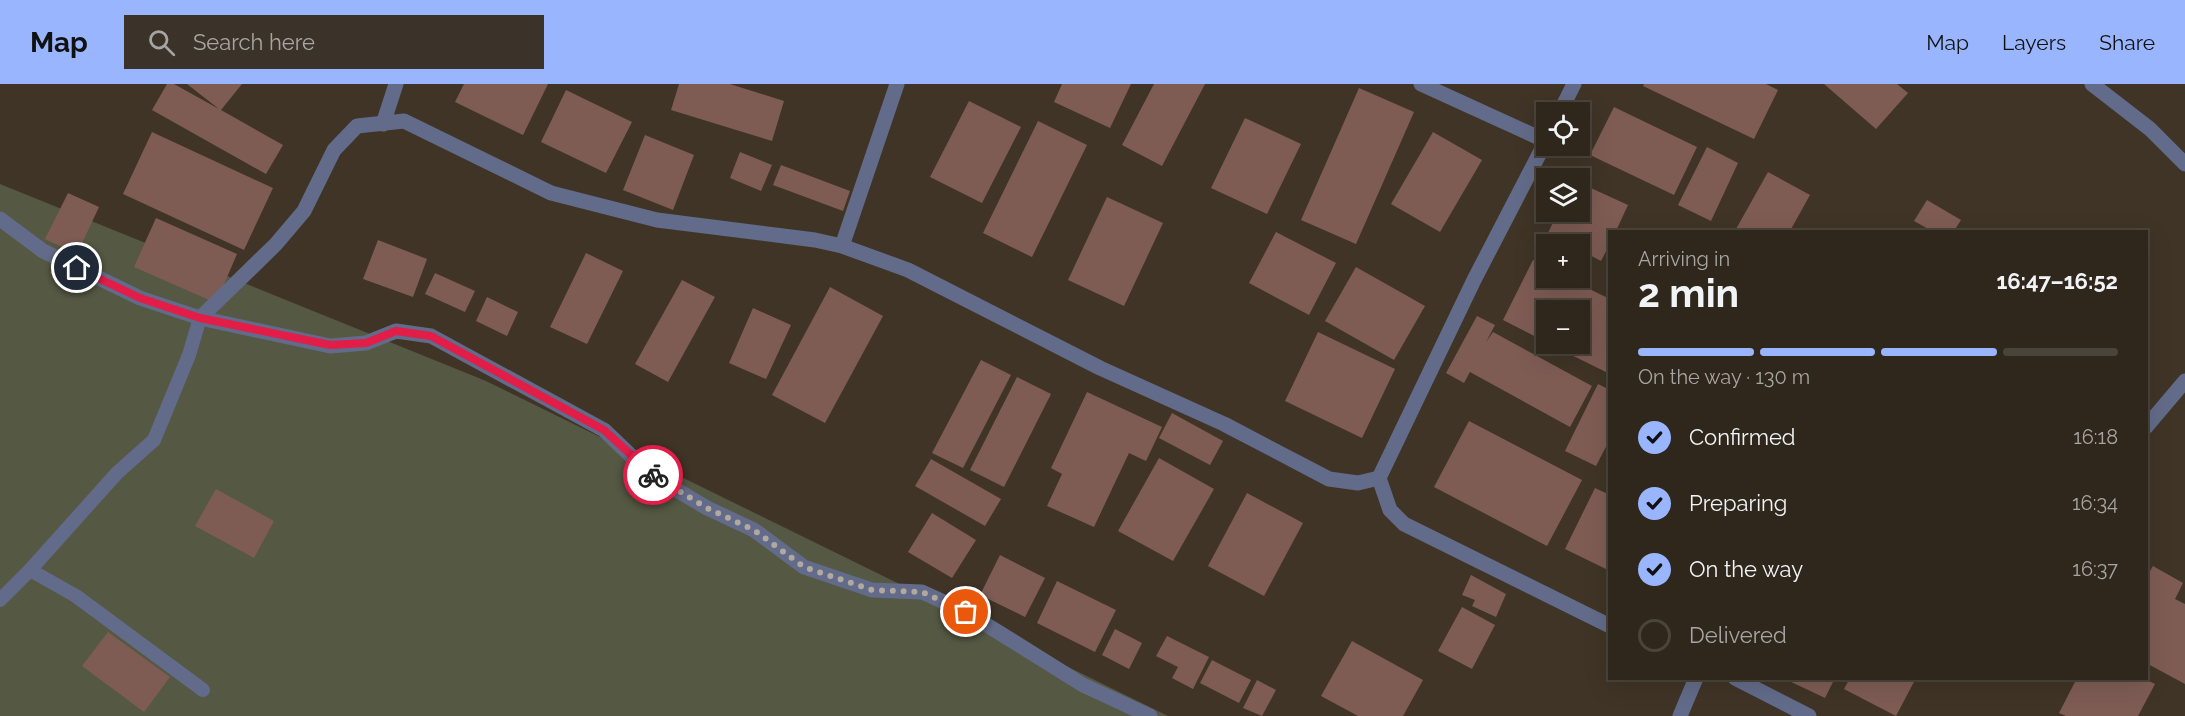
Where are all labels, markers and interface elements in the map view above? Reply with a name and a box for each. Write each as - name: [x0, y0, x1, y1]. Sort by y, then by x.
- search box: [124, 15, 544, 69]
- text: Map: [30, 26, 88, 59]
- icon: search: [145, 26, 178, 59]
- text: Search here: [193, 29, 315, 55]
- text: Map: [1926, 30, 1969, 55]
- text: Layers: [2002, 30, 2066, 55]
- text: Share: [2099, 30, 2155, 55]
- map controls: [1536, 102, 1590, 354]
- button: locate: [1536, 102, 1590, 156]
- button: layers: [1536, 168, 1590, 222]
- button: +: [1536, 234, 1590, 288]
- pin: [51, 242, 102, 293]
- text: Arriving in: [1638, 247, 1730, 271]
- icon: home: [60, 251, 93, 284]
- text: 16:47–16:52: [1996, 268, 2118, 294]
- text: 2 min: [1638, 270, 1739, 316]
- button: −: [1536, 300, 1590, 354]
- text: On the way · 130 m: [1638, 365, 1810, 389]
- icon: check: [1638, 421, 1671, 454]
- text: Confirmed: [1689, 424, 1796, 450]
- text: 16:18: [2073, 425, 2118, 449]
- courier: [623, 445, 683, 505]
- icon: bike: [637, 459, 670, 492]
- icon: check: [1638, 487, 1671, 520]
- text: Preparing: [1689, 490, 1787, 516]
- text: 16:34: [2072, 491, 2118, 515]
- icon: check: [1638, 553, 1671, 586]
- text: On the way: [1689, 556, 1803, 582]
- text: 16:37: [2072, 557, 2118, 581]
- pin: [940, 586, 991, 637]
- icon: bag: [949, 595, 982, 628]
- text: Delivered: [1689, 622, 1787, 648]

